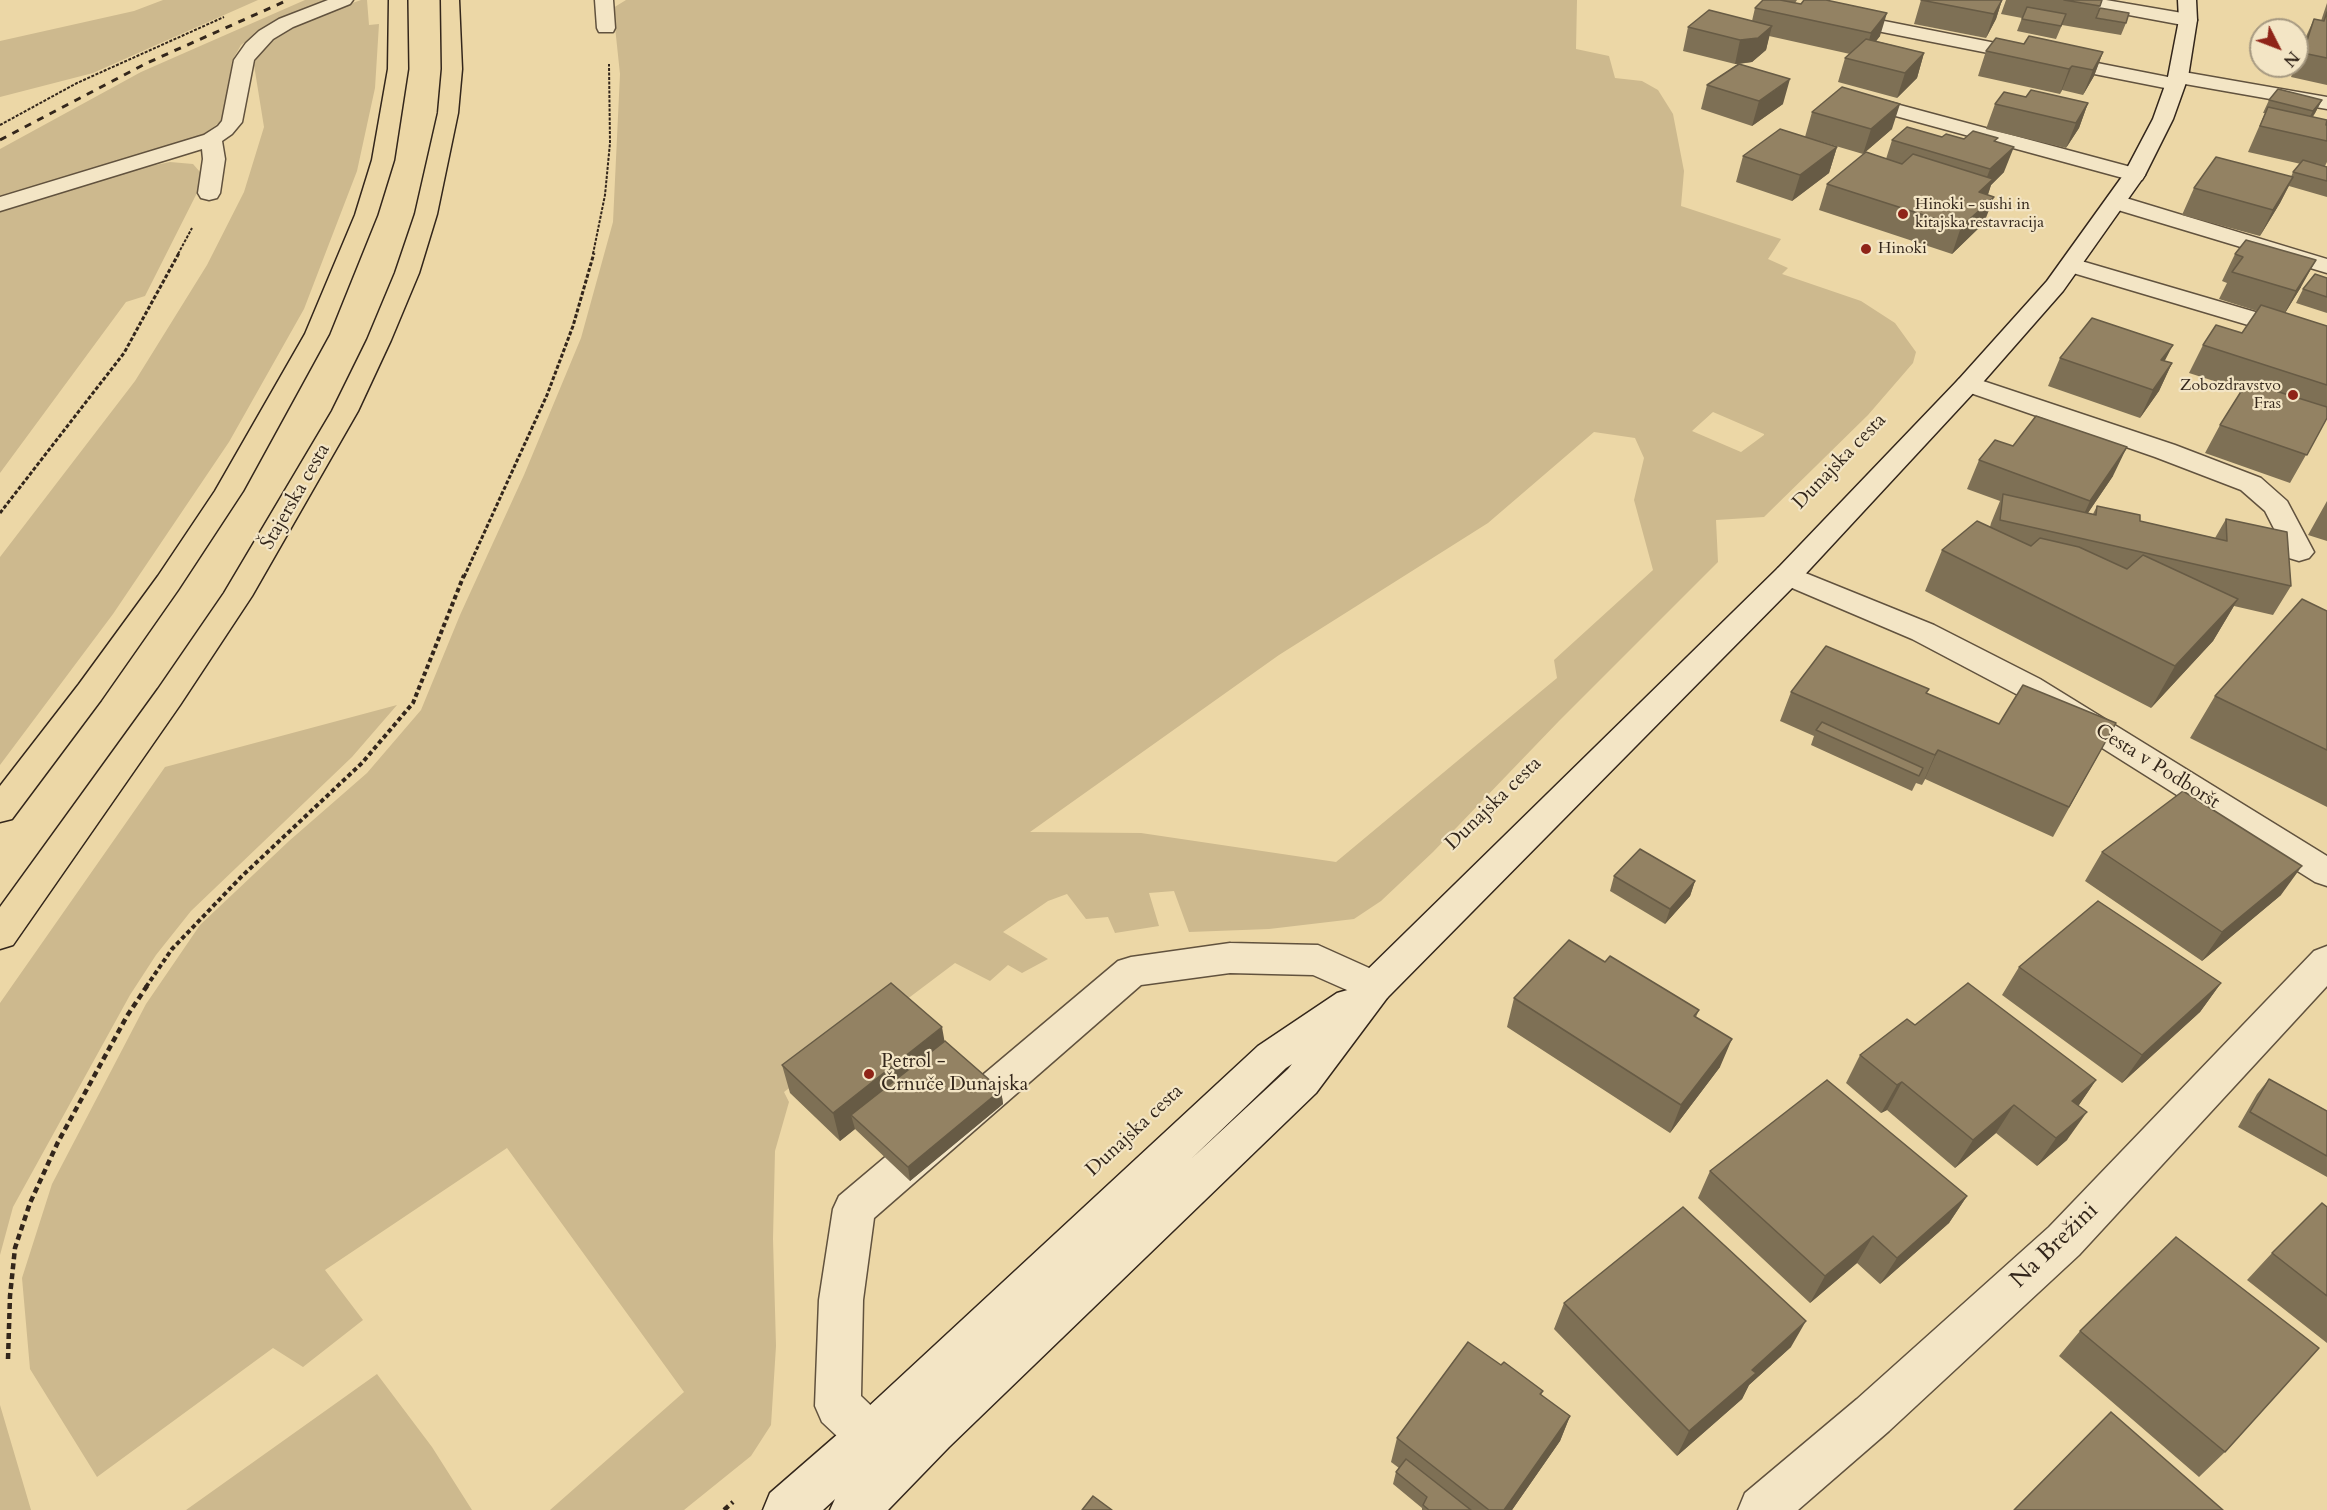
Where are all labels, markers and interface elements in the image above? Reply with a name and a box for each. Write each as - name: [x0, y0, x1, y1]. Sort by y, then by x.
- north arrow: [2249, 18, 2309, 78]
- text: N: [2278, 46, 2304, 71]
- place label: Hinoki - sushi in kitajska restavracija: [1915, 195, 2044, 233]
- marker: Hinoki - sushi in kitajska restavracija: [1896, 207, 1910, 221]
- place label: Hinoki: [1878, 239, 1927, 259]
- marker: Hinoki: [1859, 242, 1873, 256]
- place label: Zobozdravstvo Fras: [2180, 376, 2281, 414]
- marker: Zobozdravstvo Fras: [2286, 388, 2300, 402]
- street label: Dunajska cesta: [1788, 409, 1892, 515]
- street label: Štajerska cesta: [256, 440, 336, 554]
- street label: Cesta v Podboršt: [2090, 719, 2224, 815]
- street label: Dunajska cesta: [1441, 752, 1547, 856]
- place label: Petrol - Črnuče Dunajska: [881, 1050, 1028, 1097]
- marker: Petrol - Črnuče Dunajska: [862, 1067, 876, 1081]
- street label: Dunajska cesta: [1081, 1080, 1189, 1182]
- street label: Na Brežini: [2005, 1197, 2105, 1295]

